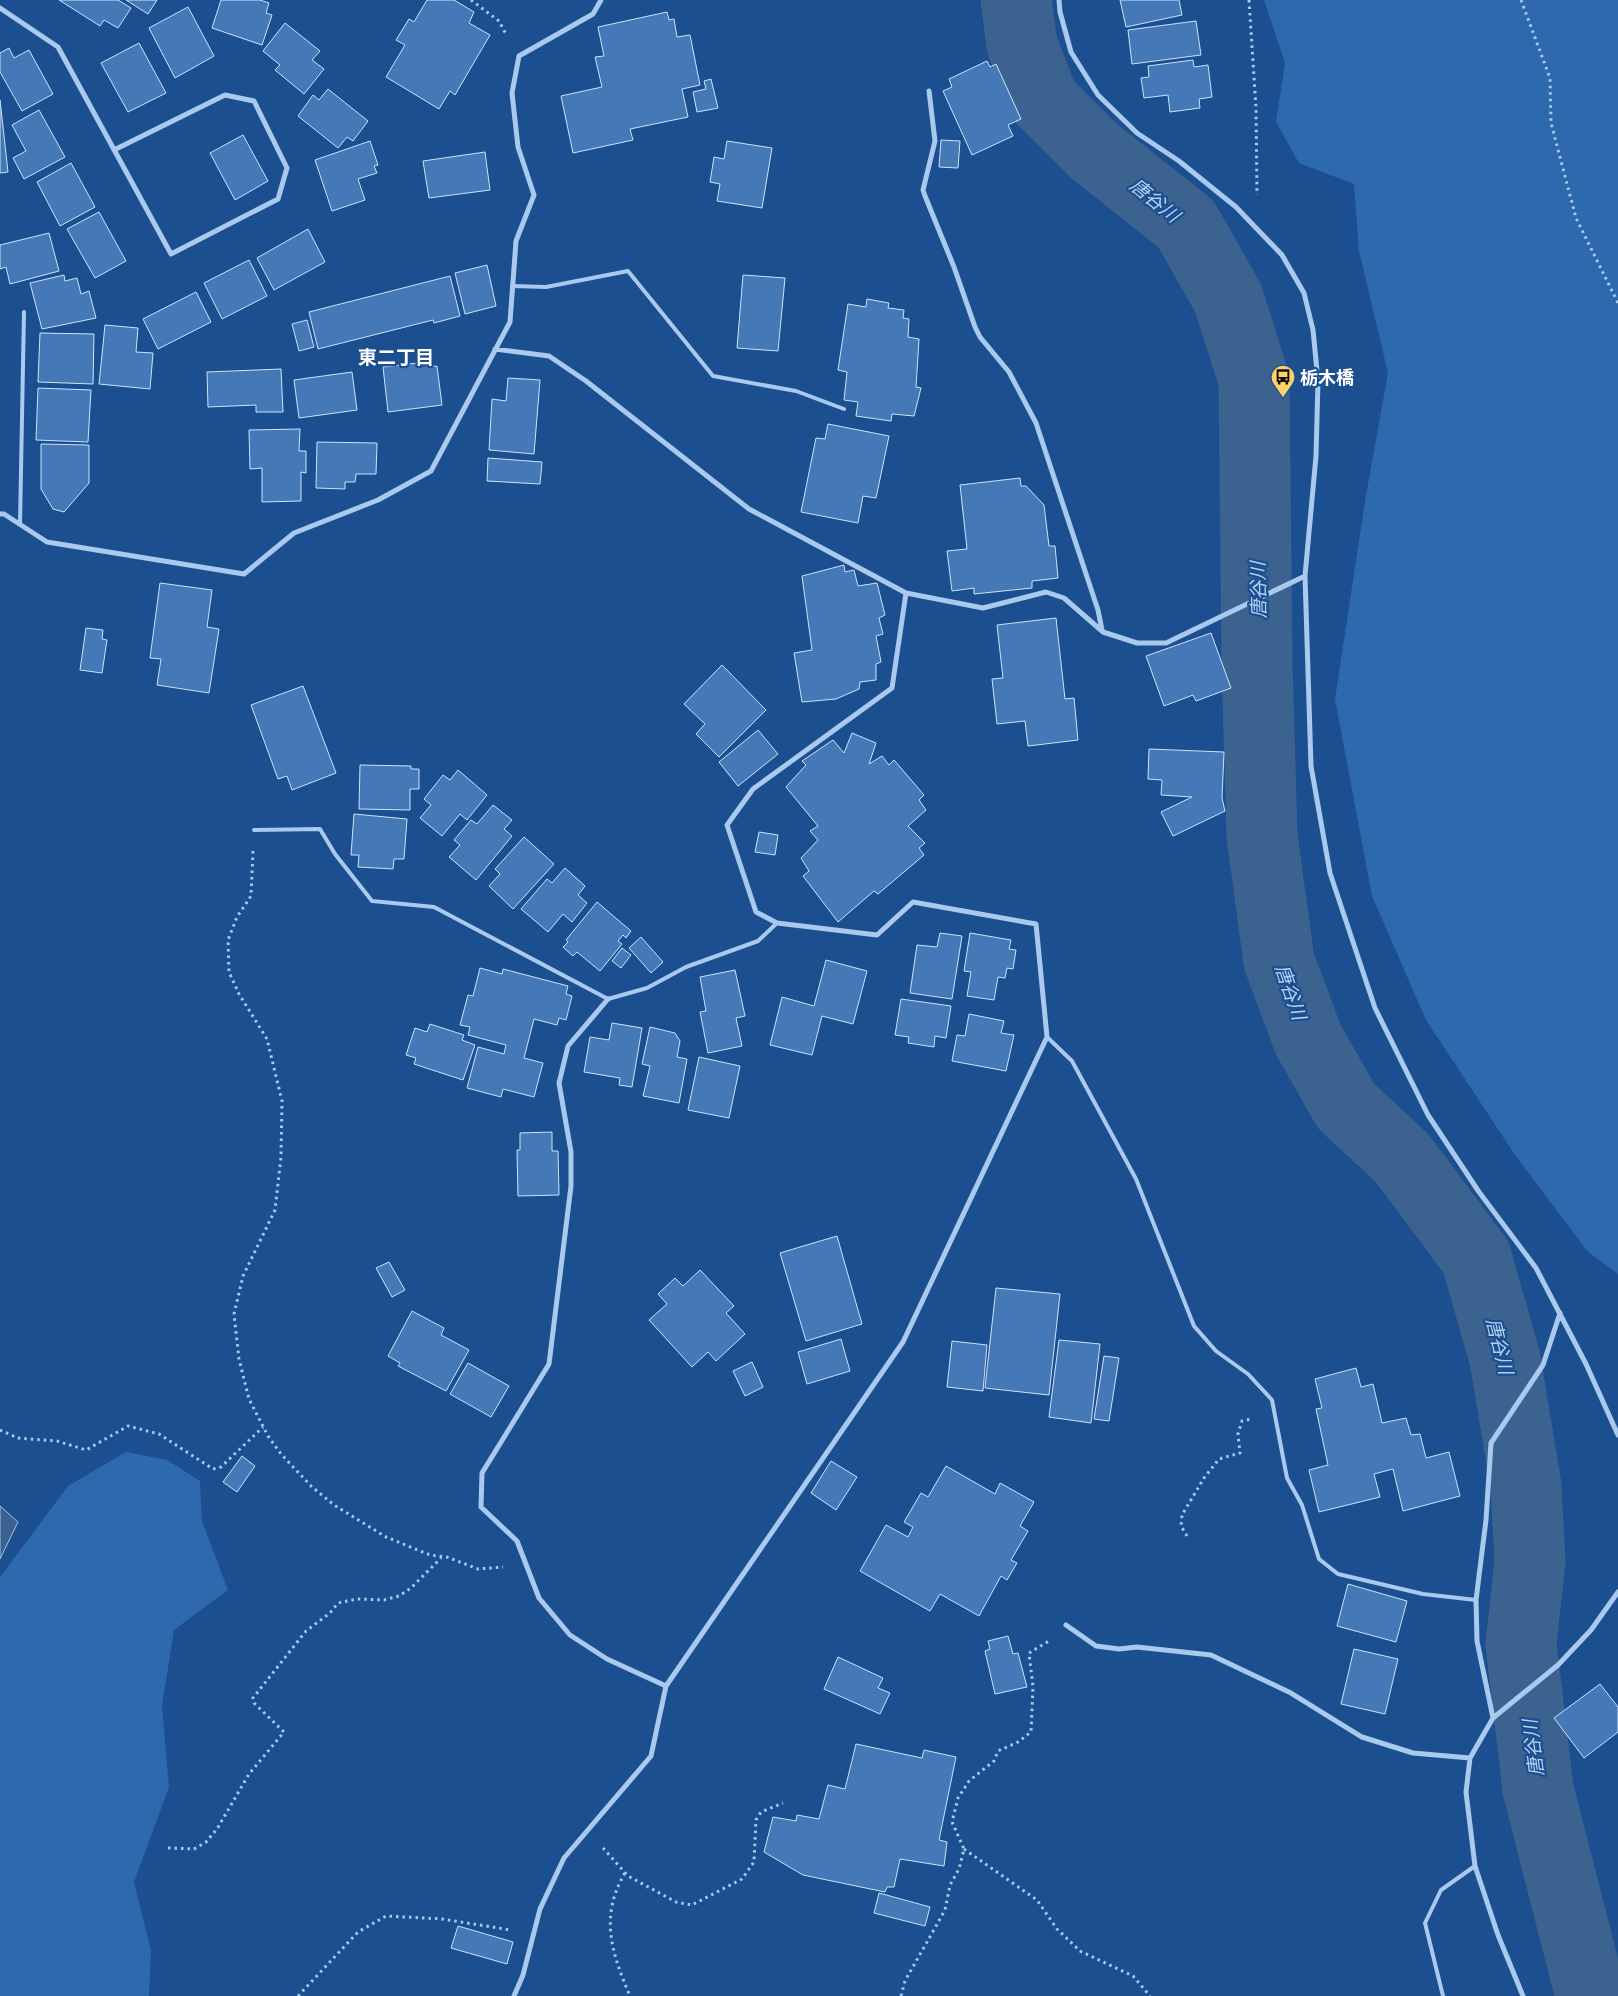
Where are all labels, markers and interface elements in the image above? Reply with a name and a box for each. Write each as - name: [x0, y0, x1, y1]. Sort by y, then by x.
- water label: 唐谷川: [1125, 173, 1186, 229]
- district label: 東二丁目: [358, 345, 434, 369]
- bus stop icon: 栃木橋: [1270, 364, 1296, 398]
- place label: 栃木橋: [1300, 366, 1354, 389]
- water label: 唐谷川: [1245, 559, 1270, 619]
- water label: 唐谷川: [1270, 961, 1312, 1025]
- water label: 唐谷川: [1481, 1315, 1519, 1378]
- water label: 唐谷川: [1517, 1716, 1548, 1778]

